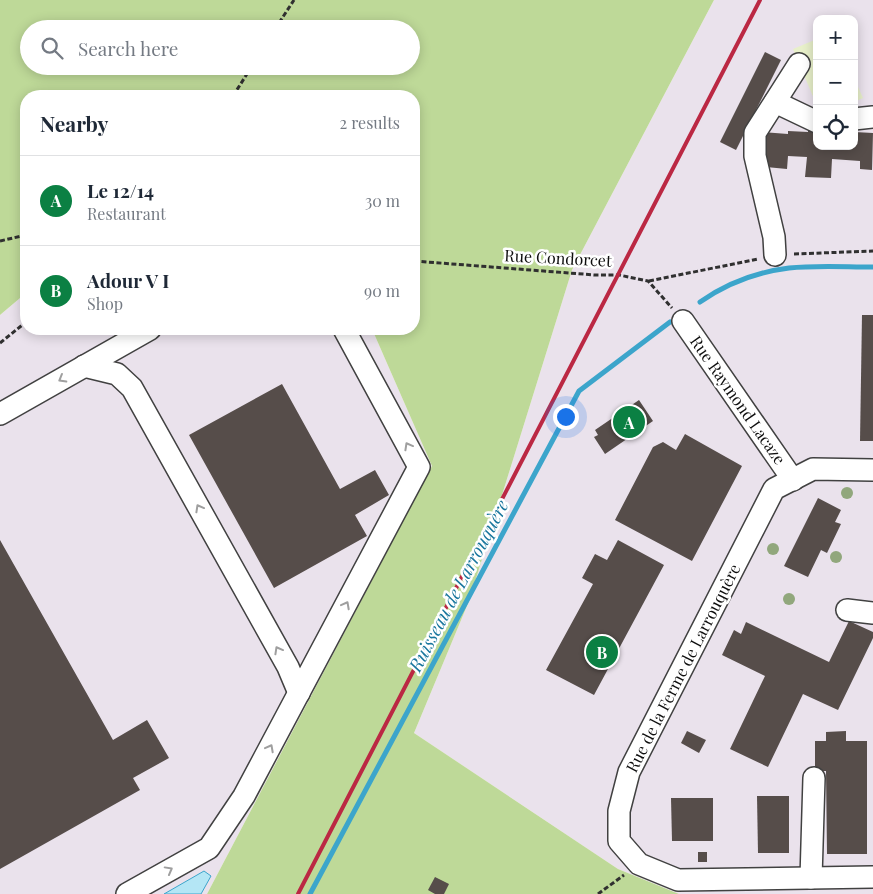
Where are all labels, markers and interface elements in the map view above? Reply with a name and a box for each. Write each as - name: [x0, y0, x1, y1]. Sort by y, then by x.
- map controls: [813, 15, 858, 150]
- button: +: [813, 15, 858, 60]
- search box: [20, 20, 420, 75]
- icon: search: [38, 34, 66, 62]
- text: Search here: [78, 35, 178, 61]
- button: −: [813, 60, 858, 105]
- button: locate: [813, 105, 858, 150]
- text: Nearby: [40, 109, 109, 137]
- text: 2 results: [340, 112, 400, 133]
- text: Le 12/14: [87, 177, 154, 203]
- text: A: [51, 190, 61, 211]
- text: 30 m: [365, 190, 400, 211]
- text: Restaurant: [87, 203, 166, 224]
- street label: Rue Condorcet: [504, 244, 613, 271]
- text: Adour V I: [87, 267, 169, 293]
- text: B: [51, 280, 61, 301]
- text: 90 m: [364, 280, 400, 301]
- text: Shop: [87, 293, 123, 314]
- street label: Rue Raymond Lacaze: [686, 331, 791, 468]
- one-way arrow: [58, 372, 67, 382]
- pin: A: [613, 403, 645, 441]
- your location: [553, 404, 579, 430]
- one-way arrow: [404, 442, 414, 451]
- water label: Ruisseau de Larrouquère: [402, 495, 514, 676]
- one-way arrow: [195, 504, 205, 513]
- street label: Rue de la Ferme de Larrouquère: [621, 560, 744, 776]
- one-way arrow: [340, 601, 350, 610]
- pin: B: [586, 633, 618, 671]
- one-way arrow: [274, 646, 284, 655]
- one-way arrow: [264, 745, 274, 754]
- one-way arrow: [164, 867, 173, 877]

